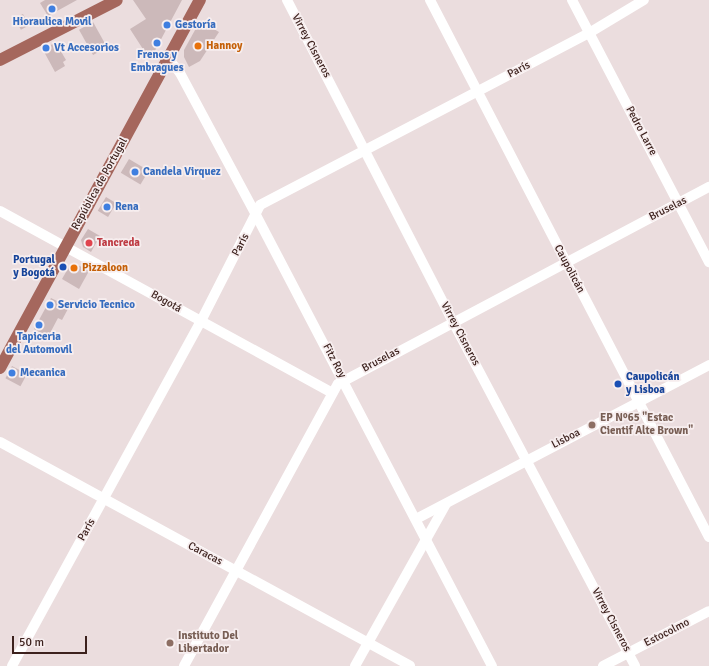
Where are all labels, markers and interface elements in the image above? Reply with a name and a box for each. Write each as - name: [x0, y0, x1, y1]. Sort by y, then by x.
- marker: Hioraulica Movil: [47, 4, 57, 14]
- street label: Virrey Cisneros: [289, 12, 333, 80]
- place label: Hioraulica Movil: [13, 15, 91, 29]
- place label: Gestoría: [175, 18, 216, 32]
- marker: Gestoría: [162, 20, 172, 30]
- marker: Frenos y Embragues: [152, 38, 162, 48]
- place label: Hannoy: [206, 39, 242, 53]
- place label: Vt Accesorios: [54, 41, 119, 55]
- marker: Hannoy: [193, 41, 203, 51]
- marker: Vt Accesorios: [41, 43, 51, 53]
- place label: Frenos y Embragues: [130, 49, 184, 75]
- street label: París: [505, 59, 533, 81]
- street label: Pedro Larre: [623, 104, 659, 158]
- street label: República de Portugal: [69, 136, 131, 232]
- place label: Candela Virquez: [143, 165, 221, 179]
- marker: Candela Virquez: [130, 167, 140, 177]
- street label: Bruselas: [647, 194, 689, 224]
- place label: Rena: [115, 200, 139, 214]
- marker: Rena: [102, 202, 112, 212]
- street label: París: [230, 231, 252, 259]
- place label: Tancreda: [97, 236, 140, 250]
- marker: Tancreda: [84, 238, 94, 248]
- street label: Caupolicán: [551, 243, 587, 295]
- place label: Portugal y Bogotá: [13, 254, 55, 280]
- place label: Pizzaloon: [82, 261, 128, 275]
- marker: Portugal y Bogotá: [58, 262, 68, 272]
- marker: Pizzaloon: [69, 263, 79, 273]
- street label: Bogotá: [148, 288, 184, 316]
- place label: Servicio Tecnico: [58, 298, 135, 312]
- marker: Servicio Tecnico: [45, 300, 55, 310]
- street label: Virrey Cisneros: [438, 300, 482, 368]
- marker: Tapiceria del Automovil: [34, 320, 44, 330]
- place label: Tapiceria del Automovil: [6, 331, 72, 357]
- street label: Fitz Roy: [319, 341, 349, 381]
- street label: Bruselas: [360, 345, 402, 375]
- place label: Mecanica: [20, 366, 66, 380]
- marker: Mecanica: [7, 368, 17, 378]
- place label: Caupolicán y Lisboa: [626, 371, 679, 397]
- marker: Caupolicán y Lisboa: [613, 379, 623, 389]
- place label: EP Nº65 "Estac Cientif Alte Brown": [600, 412, 693, 438]
- marker: EP Nº65 "Estac Cientif Alte Brown": [587, 420, 597, 430]
- street label: Lisboa: [549, 426, 583, 452]
- street label: París: [76, 516, 98, 544]
- street label: Caracas: [185, 539, 225, 569]
- street label: Virrey Cisneros: [589, 586, 633, 654]
- street label: Estocolmo: [642, 616, 692, 650]
- scale bar: [14, 628, 89, 654]
- place label: Instituto Del Libertador: [178, 630, 238, 656]
- text: 50 m: [19, 635, 44, 650]
- marker: Instituto Del Libertador: [165, 638, 175, 648]

